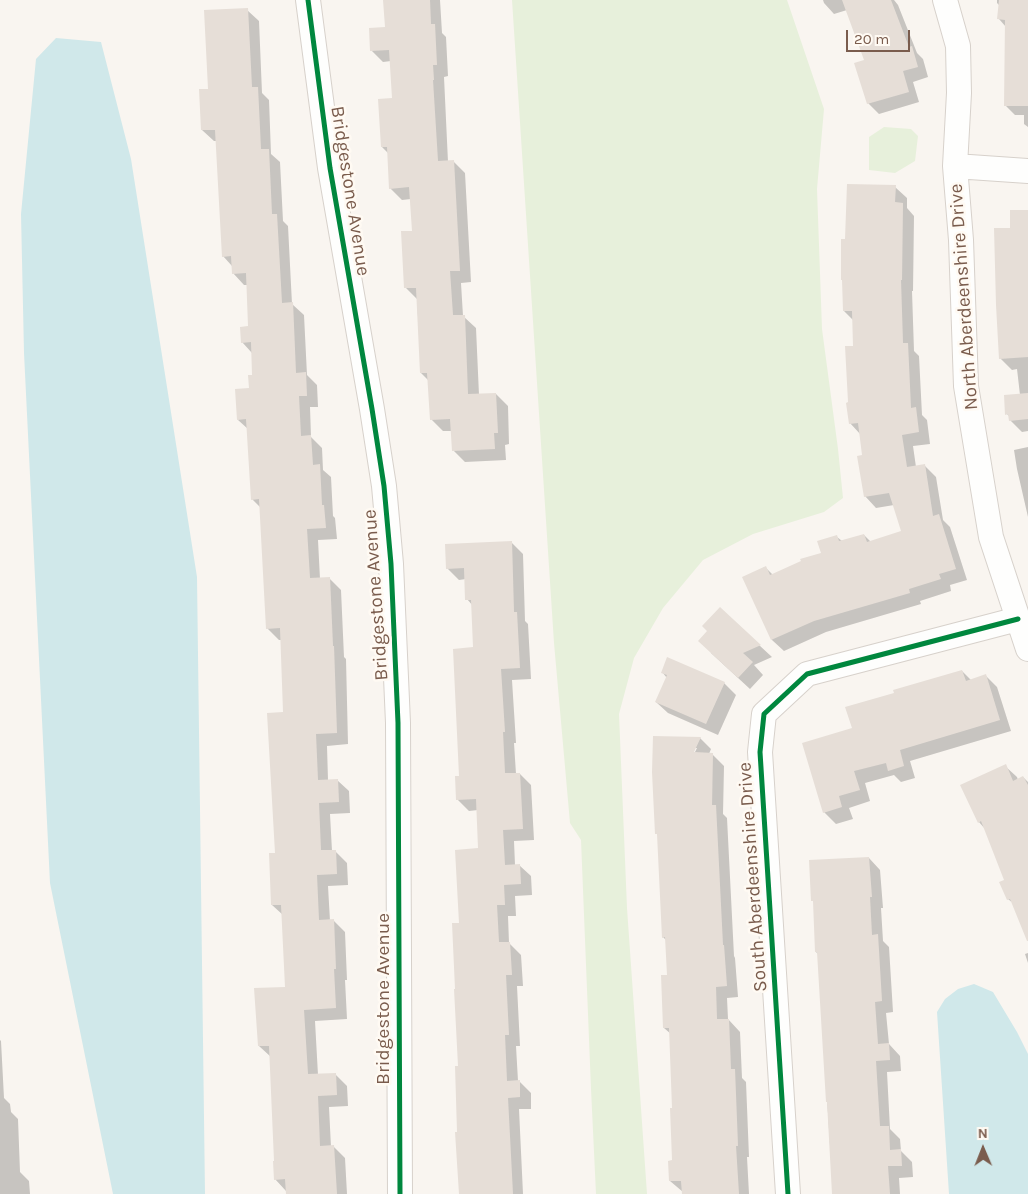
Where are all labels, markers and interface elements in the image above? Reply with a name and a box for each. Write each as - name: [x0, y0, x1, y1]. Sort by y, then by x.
- scale bar: [848, 20, 912, 52]
- text: 20 m: [854, 30, 889, 48]
- street label: Bridgestone Avenue: [325, 104, 375, 278]
- street label: North Aberdeenshire Drive: [945, 183, 983, 411]
- street label: Bridgestone Avenue: [359, 508, 393, 682]
- street label: South Aberdeenshire Drive: [734, 761, 772, 993]
- street label: Bridgestone Avenue: [373, 913, 395, 1085]
- north arrow: [958, 1124, 1008, 1174]
- text: N: [978, 1125, 988, 1142]

